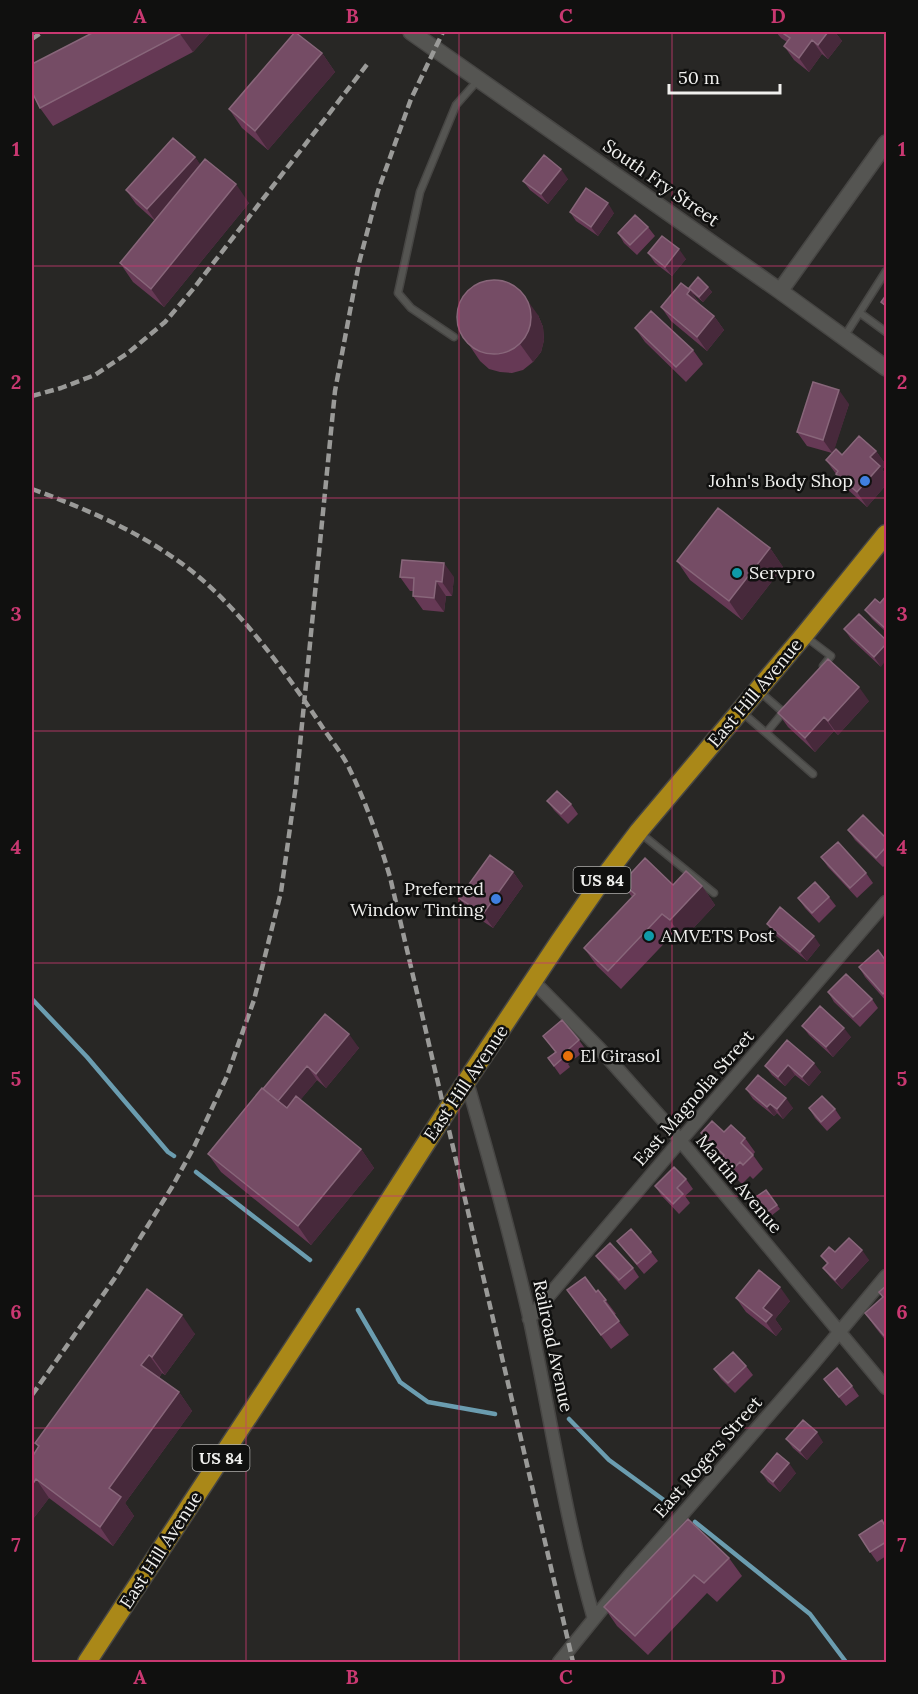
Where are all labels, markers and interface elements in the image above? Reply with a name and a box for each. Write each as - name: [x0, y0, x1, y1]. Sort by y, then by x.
- text: A: [133, 3, 147, 28]
- text: B: [345, 3, 359, 28]
- text: C: [559, 3, 573, 28]
- text: D: [770, 3, 786, 28]
- scale bar: [669, 57, 780, 95]
- text: 50 m: [678, 66, 720, 89]
- street label: South Fry Street: [599, 134, 724, 231]
- text: 1: [12, 136, 20, 161]
- text: 1: [898, 136, 906, 161]
- text: 2: [11, 369, 21, 394]
- text: 2: [897, 369, 907, 394]
- place label: John's Body Shop: [708, 469, 853, 492]
- marker: John's Body Shop: [858, 474, 872, 488]
- place label: Servpro: [749, 561, 815, 584]
- marker: Servpro: [730, 566, 744, 580]
- text: 3: [10, 601, 22, 626]
- text: 3: [896, 601, 908, 626]
- street label: East Hill Avenue: [702, 633, 807, 752]
- text: 4: [11, 834, 22, 859]
- text: 4: [897, 834, 908, 859]
- road number: US 84: [574, 867, 630, 893]
- place label: Preferred Window Tinting: [350, 877, 485, 921]
- marker: Preferred Window Tinting: [489, 892, 503, 906]
- place label: AMVETS Post: [660, 924, 775, 947]
- marker: AMVETS Post: [642, 929, 656, 943]
- street label: East Hill Avenue: [418, 1020, 513, 1145]
- street label: East Magnolia Street: [628, 1025, 759, 1170]
- place label: El Girasol: [580, 1044, 660, 1067]
- marker: El Girasol: [561, 1049, 575, 1063]
- text: 5: [11, 1066, 22, 1091]
- text: 5: [897, 1066, 908, 1091]
- street label: Martin Avenue: [691, 1129, 788, 1238]
- street label: Railroad Avenue: [528, 1278, 579, 1414]
- text: 6: [10, 1299, 22, 1324]
- text: 6: [896, 1299, 908, 1324]
- street label: East Rogers Street: [649, 1391, 767, 1522]
- road number: US 84: [192, 1445, 250, 1471]
- street label: East Hill Avenue: [114, 1487, 207, 1613]
- text: 7: [11, 1532, 21, 1557]
- text: 7: [897, 1532, 907, 1557]
- text: A: [133, 1664, 147, 1689]
- text: B: [345, 1664, 359, 1689]
- text: C: [559, 1664, 573, 1689]
- text: D: [770, 1664, 786, 1689]

